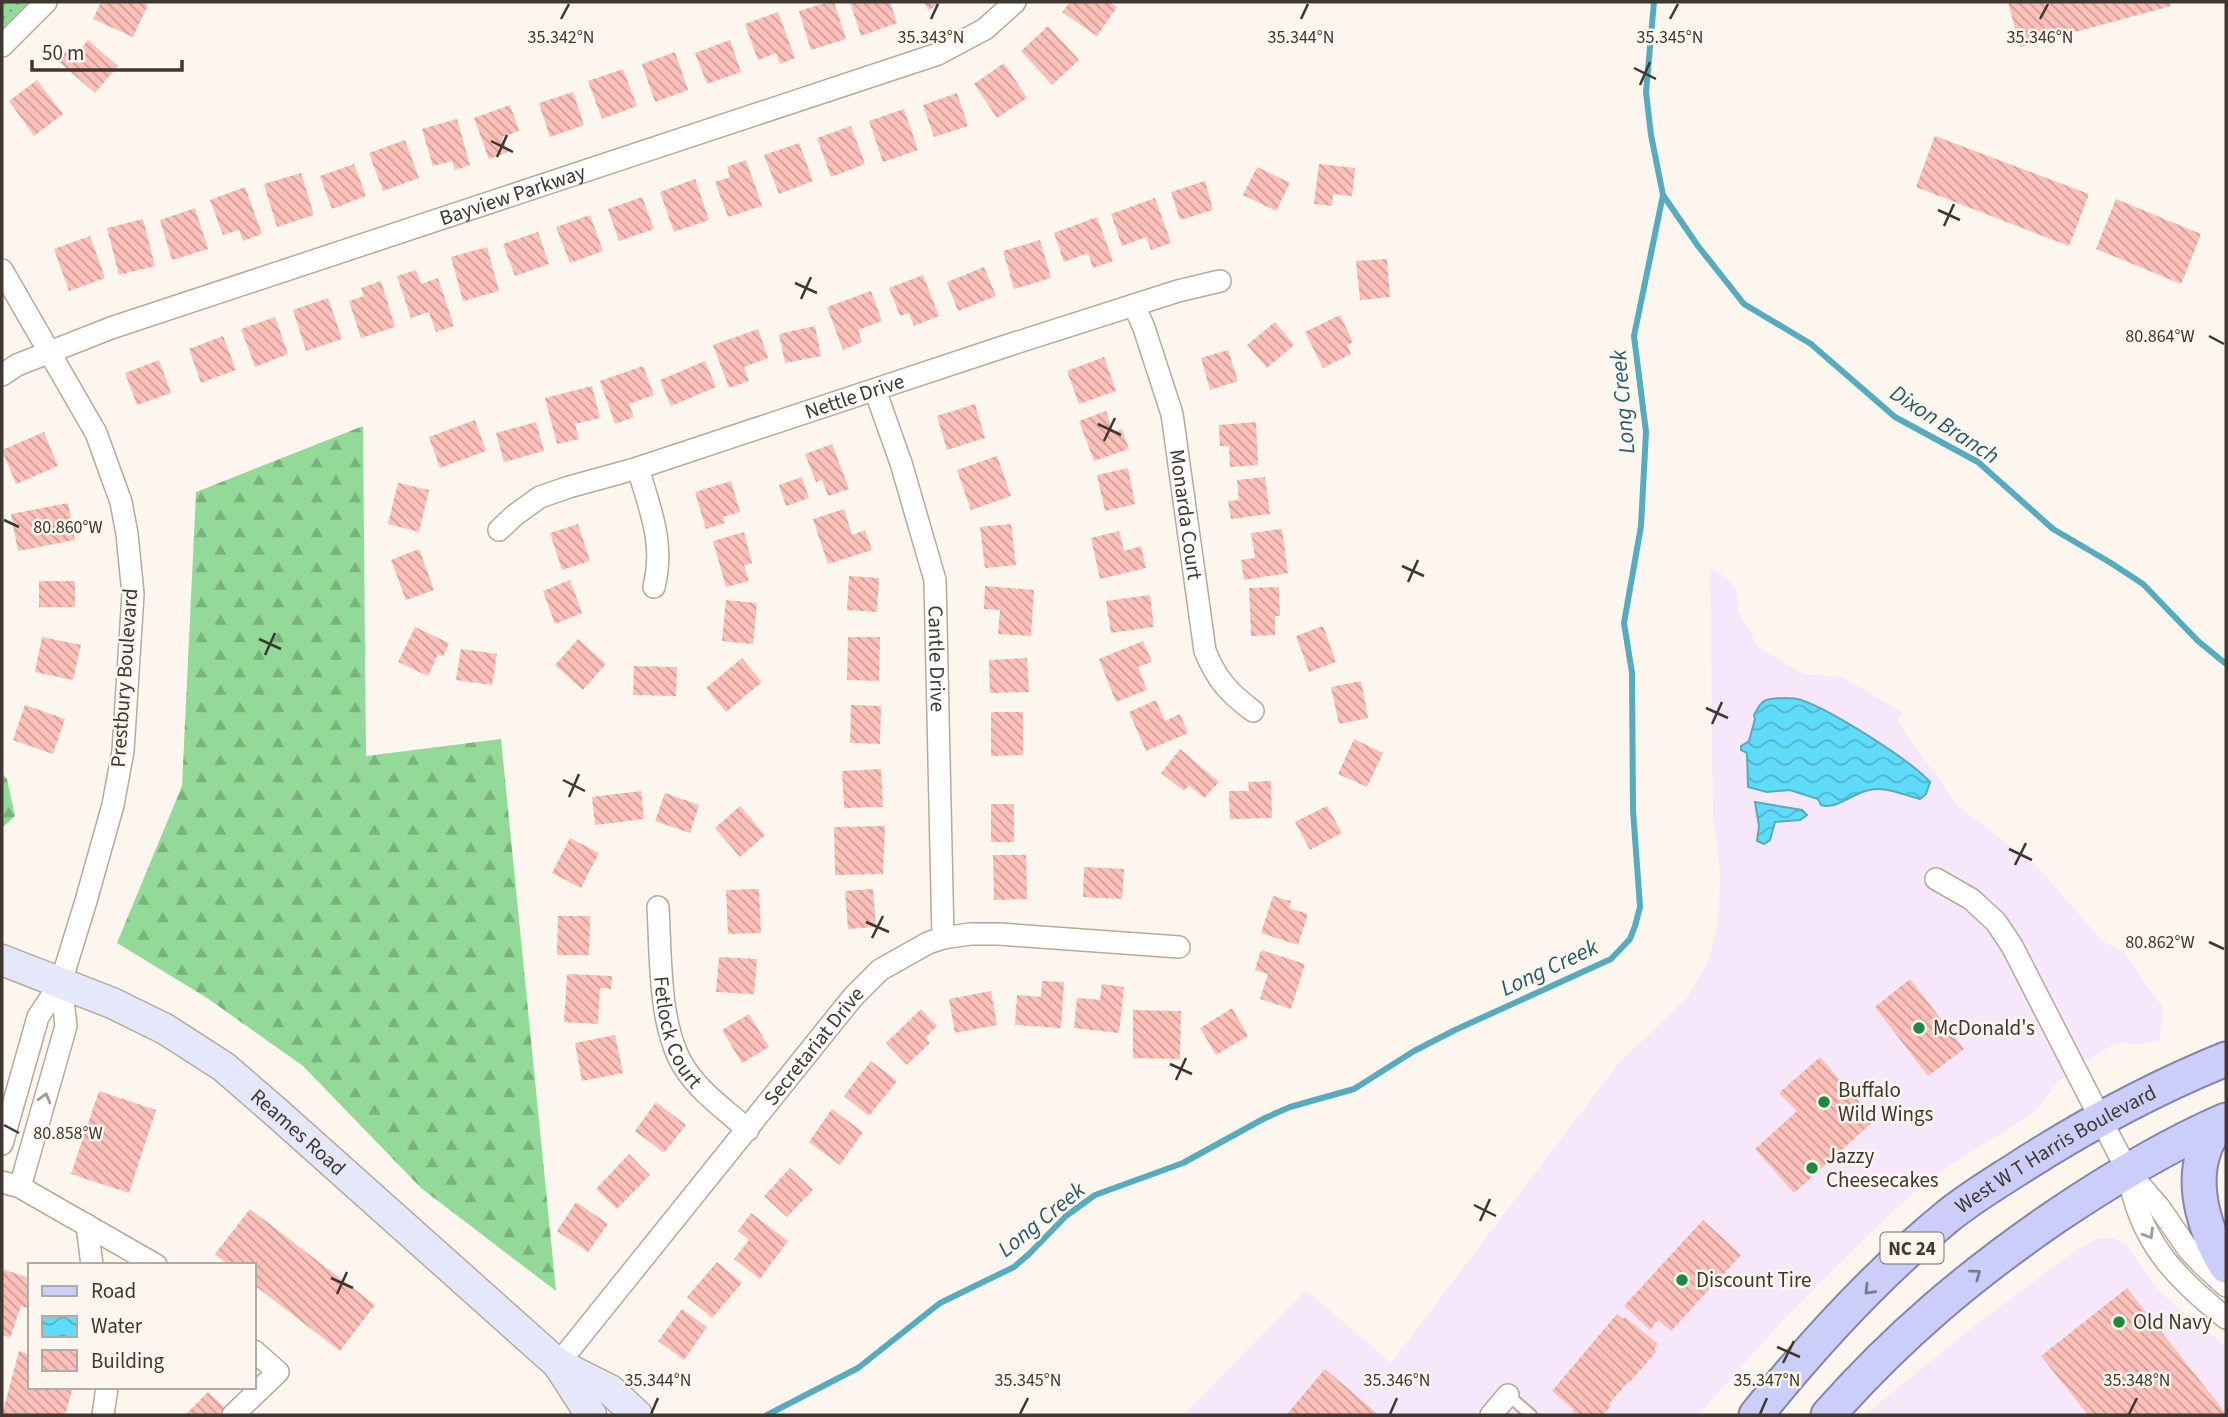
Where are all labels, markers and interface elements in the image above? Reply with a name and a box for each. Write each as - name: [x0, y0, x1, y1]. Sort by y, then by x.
- text: 35.342°N: [528, 25, 594, 50]
- text: 35.343°N: [898, 25, 964, 50]
- text: 35.344°N: [1268, 25, 1334, 50]
- text: 35.345°N: [1637, 25, 1703, 50]
- text: 35.346°N: [2007, 25, 2073, 50]
- scale bar: [32, 28, 182, 72]
- text: 50 m: [42, 38, 84, 68]
- street label: Bayview Parkway: [436, 157, 590, 233]
- text: 80.864°W: [2125, 324, 2195, 349]
- water label: Long Creek: [1601, 348, 1643, 455]
- street label: Nettle Drive: [801, 366, 908, 427]
- water label: Dixon Branch: [1884, 377, 2006, 472]
- street label: Monarda Court: [1162, 447, 1210, 582]
- text: 80.860°W: [33, 515, 103, 540]
- street label: Prestbury Boulevard: [103, 587, 145, 769]
- street label: Cantle Drive: [921, 605, 953, 712]
- water label: Long Creek: [1495, 930, 1604, 1004]
- text: 80.862°W: [2125, 930, 2195, 955]
- street label: Fetlock Court: [646, 975, 709, 1095]
- street label: Secretariat Drive: [756, 979, 871, 1112]
- place label: McDonald's: [1933, 1013, 2035, 1043]
- marker: McDonald's: [1911, 1020, 1927, 1036]
- place label: Buffalo Wild Wings: [1838, 1075, 1934, 1129]
- street label: West W T Harris Boulevard: [1949, 1077, 2161, 1221]
- street label: Reames Road: [244, 1082, 352, 1183]
- one-way arrow: [37, 1092, 52, 1104]
- marker: Buffalo Wild Wings: [1816, 1094, 1832, 1110]
- text: 80.858°W: [33, 1121, 103, 1146]
- place label: Jazzy Cheesecakes: [1826, 1141, 1939, 1195]
- marker: Jazzy Cheesecakes: [1804, 1160, 1820, 1176]
- water label: Long Creek: [990, 1173, 1093, 1265]
- one-way arrow: [2141, 1226, 2154, 1239]
- road number: NC 24: [1881, 1232, 1944, 1264]
- legend: [28, 1263, 256, 1389]
- place label: Discount Tire: [1696, 1265, 1812, 1295]
- one-way arrow: [1968, 1270, 1980, 1282]
- marker: Discount Tire: [1674, 1272, 1690, 1288]
- text: Road: [91, 1276, 136, 1306]
- one-way arrow: [1865, 1281, 1878, 1294]
- place label: Old Navy: [2133, 1307, 2212, 1337]
- text: Water: [91, 1311, 143, 1341]
- marker: Old Navy: [2111, 1314, 2127, 1330]
- text: Building: [91, 1346, 165, 1376]
- text: 35.344°N: [625, 1368, 691, 1393]
- text: 35.345°N: [995, 1368, 1061, 1393]
- text: 35.346°N: [1364, 1368, 1430, 1393]
- text: 35.347°N: [1734, 1368, 1800, 1393]
- text: 35.348°N: [2104, 1368, 2170, 1393]

